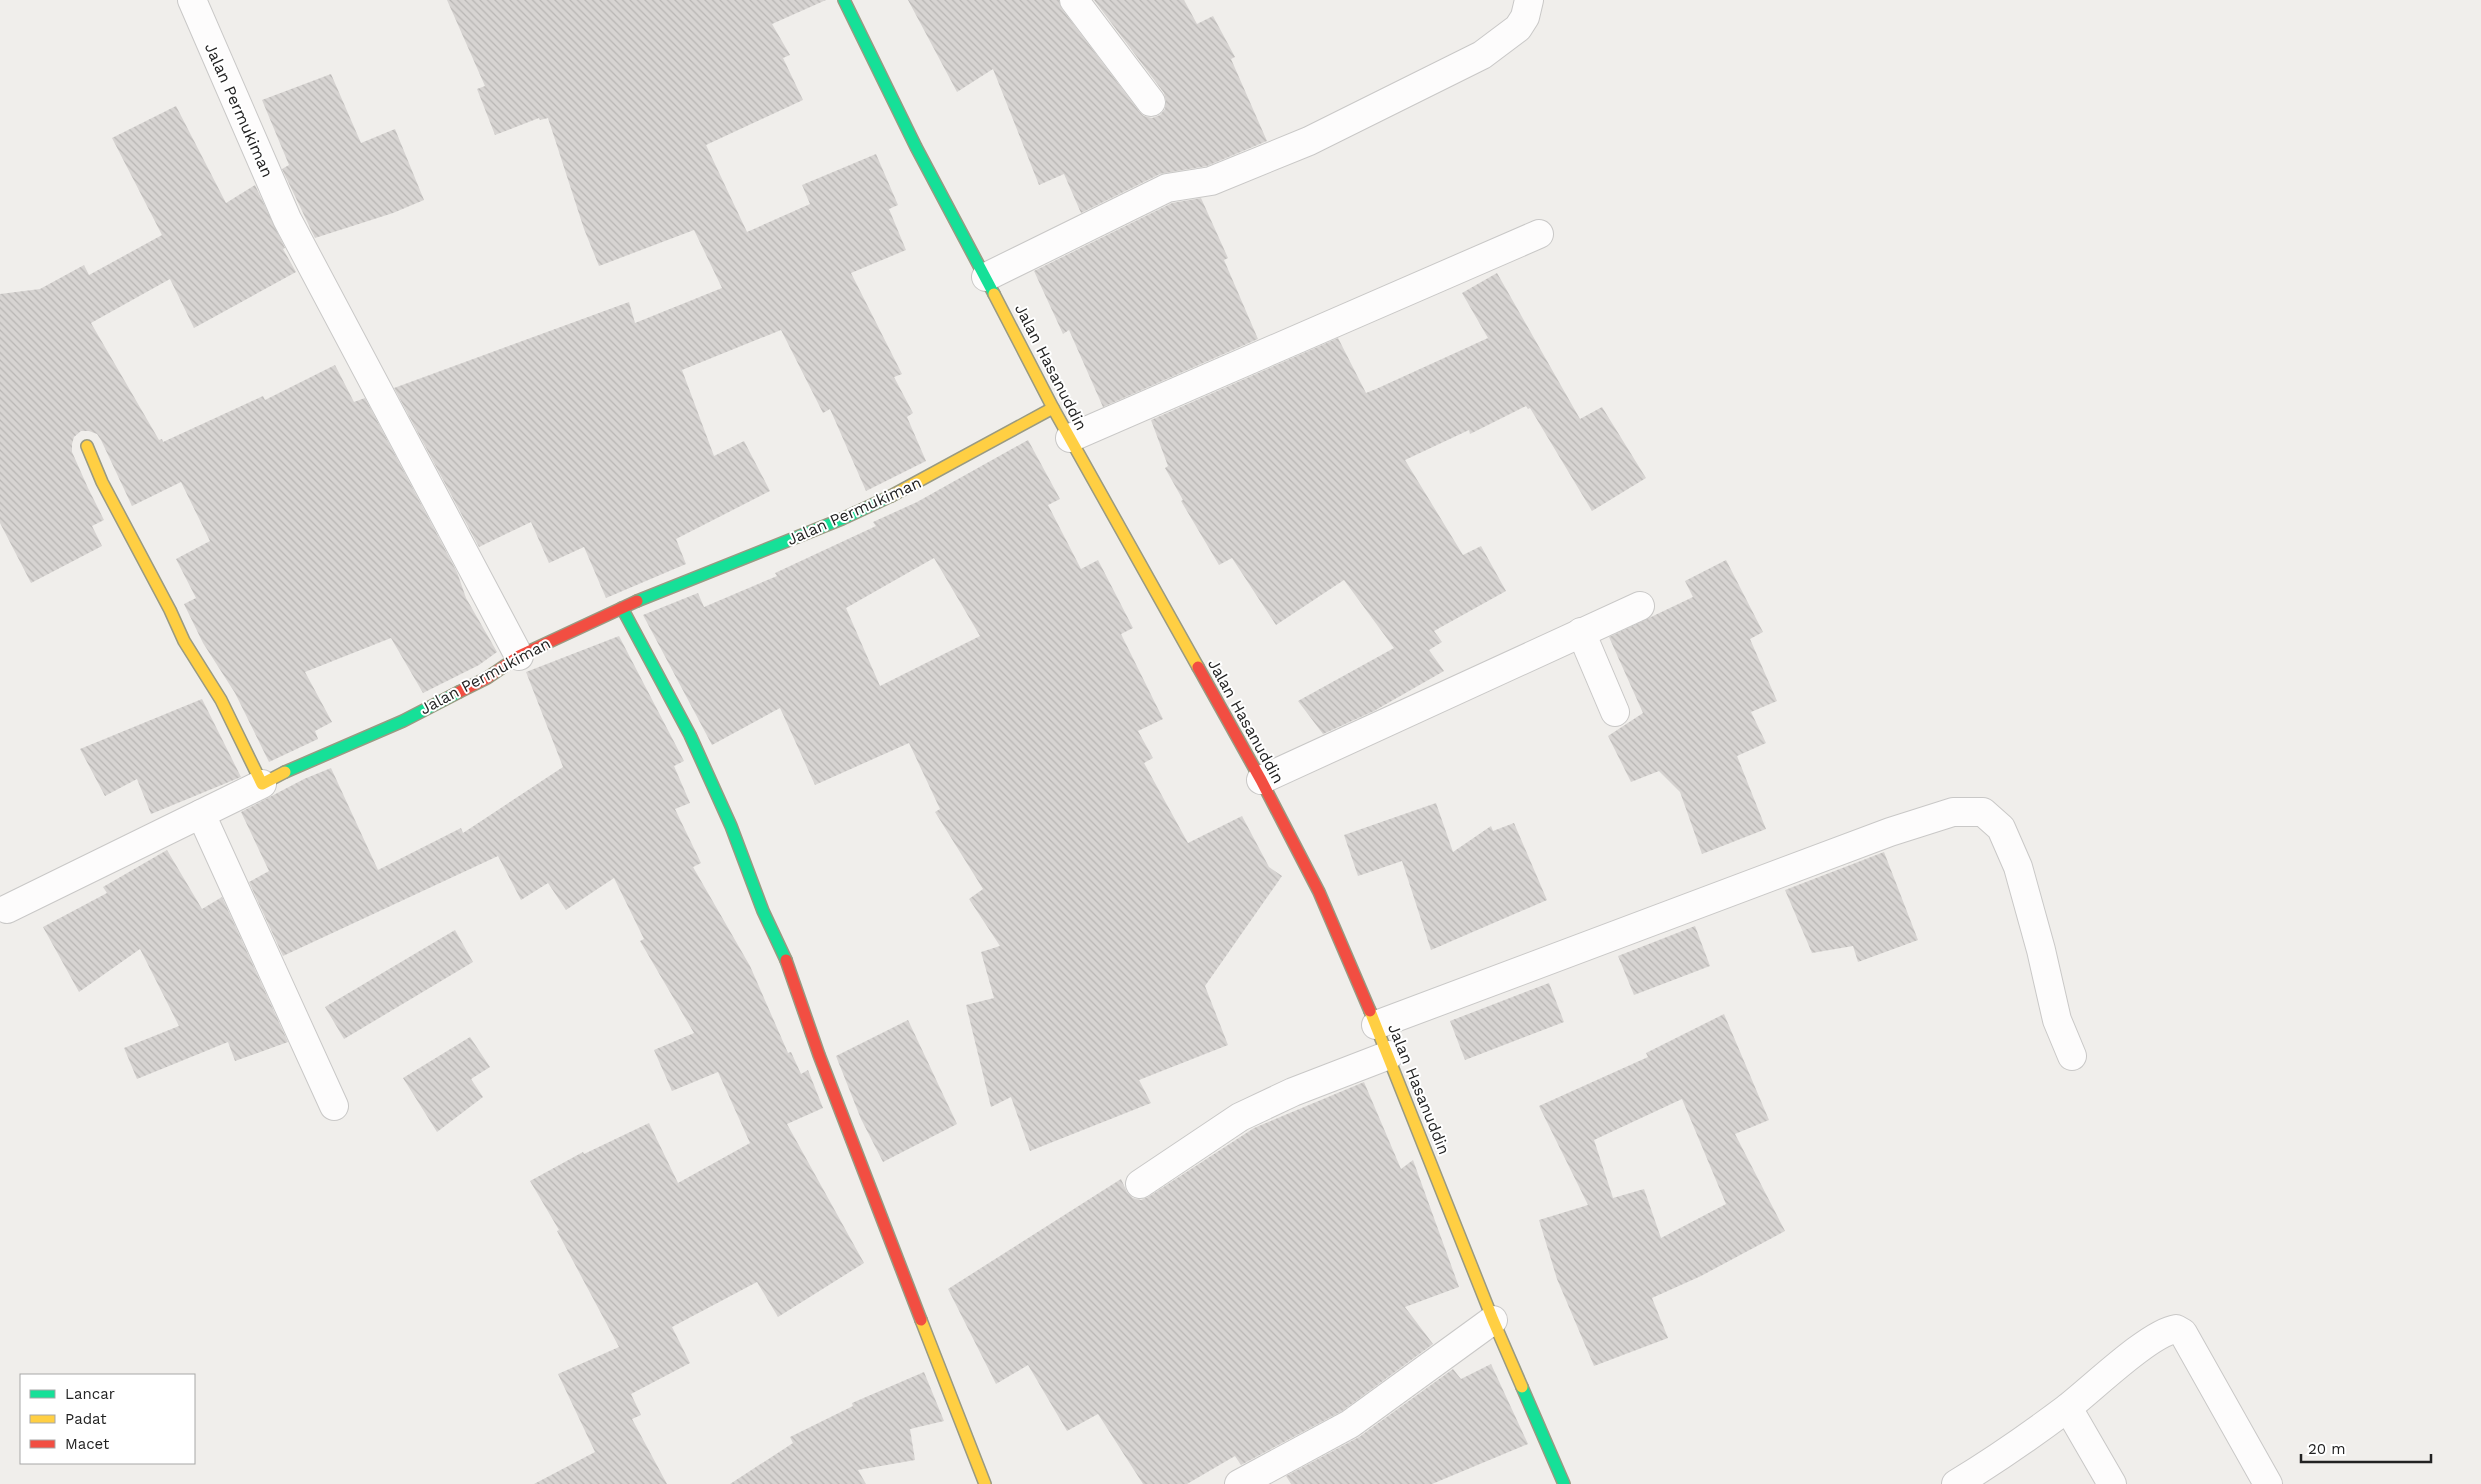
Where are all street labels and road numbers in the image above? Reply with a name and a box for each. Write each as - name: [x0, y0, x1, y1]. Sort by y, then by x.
- street label: Jalan Permukiman: [201, 40, 277, 180]
- street label: Jalan Hasanuddin: [1011, 301, 1091, 433]
- street label: Jalan Permukiman: [784, 473, 924, 549]
- street label: Jalan Permukiman: [416, 634, 554, 718]
- street label: Jalan Hasanuddin: [1204, 655, 1288, 787]
- street label: Jalan Hasanuddin: [1384, 1021, 1454, 1157]

